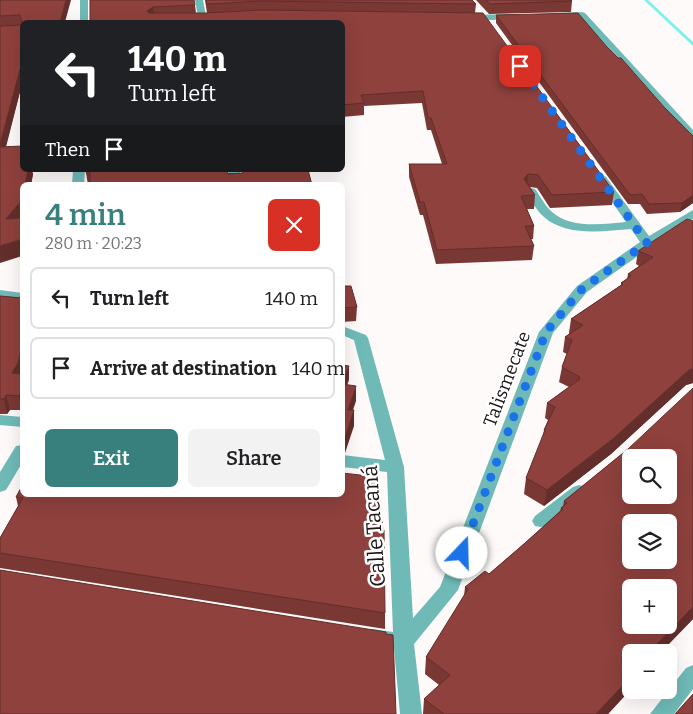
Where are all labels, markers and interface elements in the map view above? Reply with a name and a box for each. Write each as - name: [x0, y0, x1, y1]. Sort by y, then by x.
- text: 140 m: [128, 38, 226, 80]
- icon: left: [45, 40, 110, 105]
- pin: [499, 45, 541, 87]
- icon: arrive: [506, 52, 534, 80]
- text: Turn left: [128, 80, 216, 107]
- icon: arrive: [100, 135, 128, 163]
- text: Then: [45, 138, 90, 161]
- text: 4 min: [45, 197, 126, 233]
- button: close: [268, 199, 320, 251]
- text: 280 m · 20:23: [45, 234, 142, 253]
- icon: left: [47, 284, 75, 312]
- text: Turn left: [90, 287, 169, 310]
- text: 140 m: [265, 287, 318, 310]
- street label: Talismecate: [479, 328, 535, 430]
- icon: arrive: [47, 354, 75, 382]
- text: Arrive at destination: [90, 357, 277, 380]
- text: 140 m: [292, 357, 345, 380]
- button: Exit: [45, 429, 178, 487]
- button: Share: [188, 429, 320, 487]
- map controls: [622, 449, 677, 699]
- button: search: [622, 449, 677, 504]
- street label: Calle Tacaná: [357, 464, 391, 588]
- button: layers: [622, 514, 677, 569]
- position arrow: [435, 526, 487, 578]
- button: +: [622, 579, 677, 634]
- button: −: [622, 644, 677, 699]

